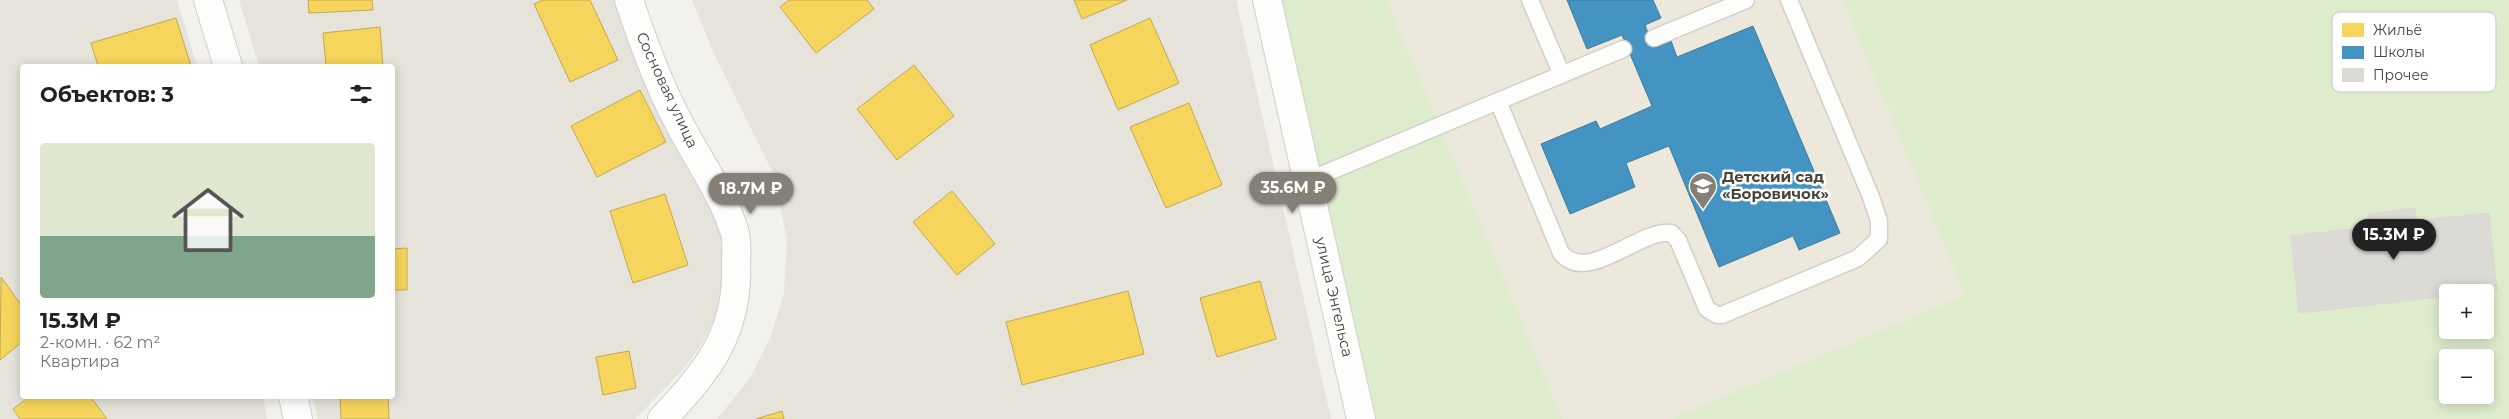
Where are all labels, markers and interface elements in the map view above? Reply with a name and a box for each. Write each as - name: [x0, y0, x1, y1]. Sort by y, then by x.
- legend: [2332, 12, 2496, 92]
- text: Жильё: [2373, 21, 2422, 39]
- street label: Сосновая улица: [632, 29, 703, 151]
- text: Школы: [2373, 43, 2425, 61]
- text: Прочее: [2373, 66, 2429, 84]
- icon: filters: [347, 80, 375, 108]
- text: Объектов: 3: [40, 82, 174, 107]
- place label: Детский сад «Боровичок»: [1722, 167, 1829, 203]
- school or university icon: Детский сад «Боровичок»: [1688, 171, 1718, 210]
- pin: 18.7M ₽: [705, 172, 797, 215]
- pin: 35.6M ₽: [1247, 172, 1339, 214]
- icon: home: [163, 175, 253, 265]
- text: 35.6M ₽: [1260, 178, 1326, 197]
- text: 18.7M ₽: [719, 179, 783, 198]
- pin: 15.3M ₽: [2348, 218, 2440, 261]
- text: 15.3M ₽: [2363, 225, 2425, 244]
- street label: улица Энгельса: [1311, 234, 1358, 359]
- map controls: [2439, 284, 2494, 404]
- button: +: [2439, 284, 2494, 339]
- text: 15.3M ₽: [40, 308, 121, 333]
- text: 2-комн. · 62 m²: [40, 333, 160, 352]
- button: −: [2439, 349, 2494, 404]
- text: Квартира: [40, 352, 120, 371]

